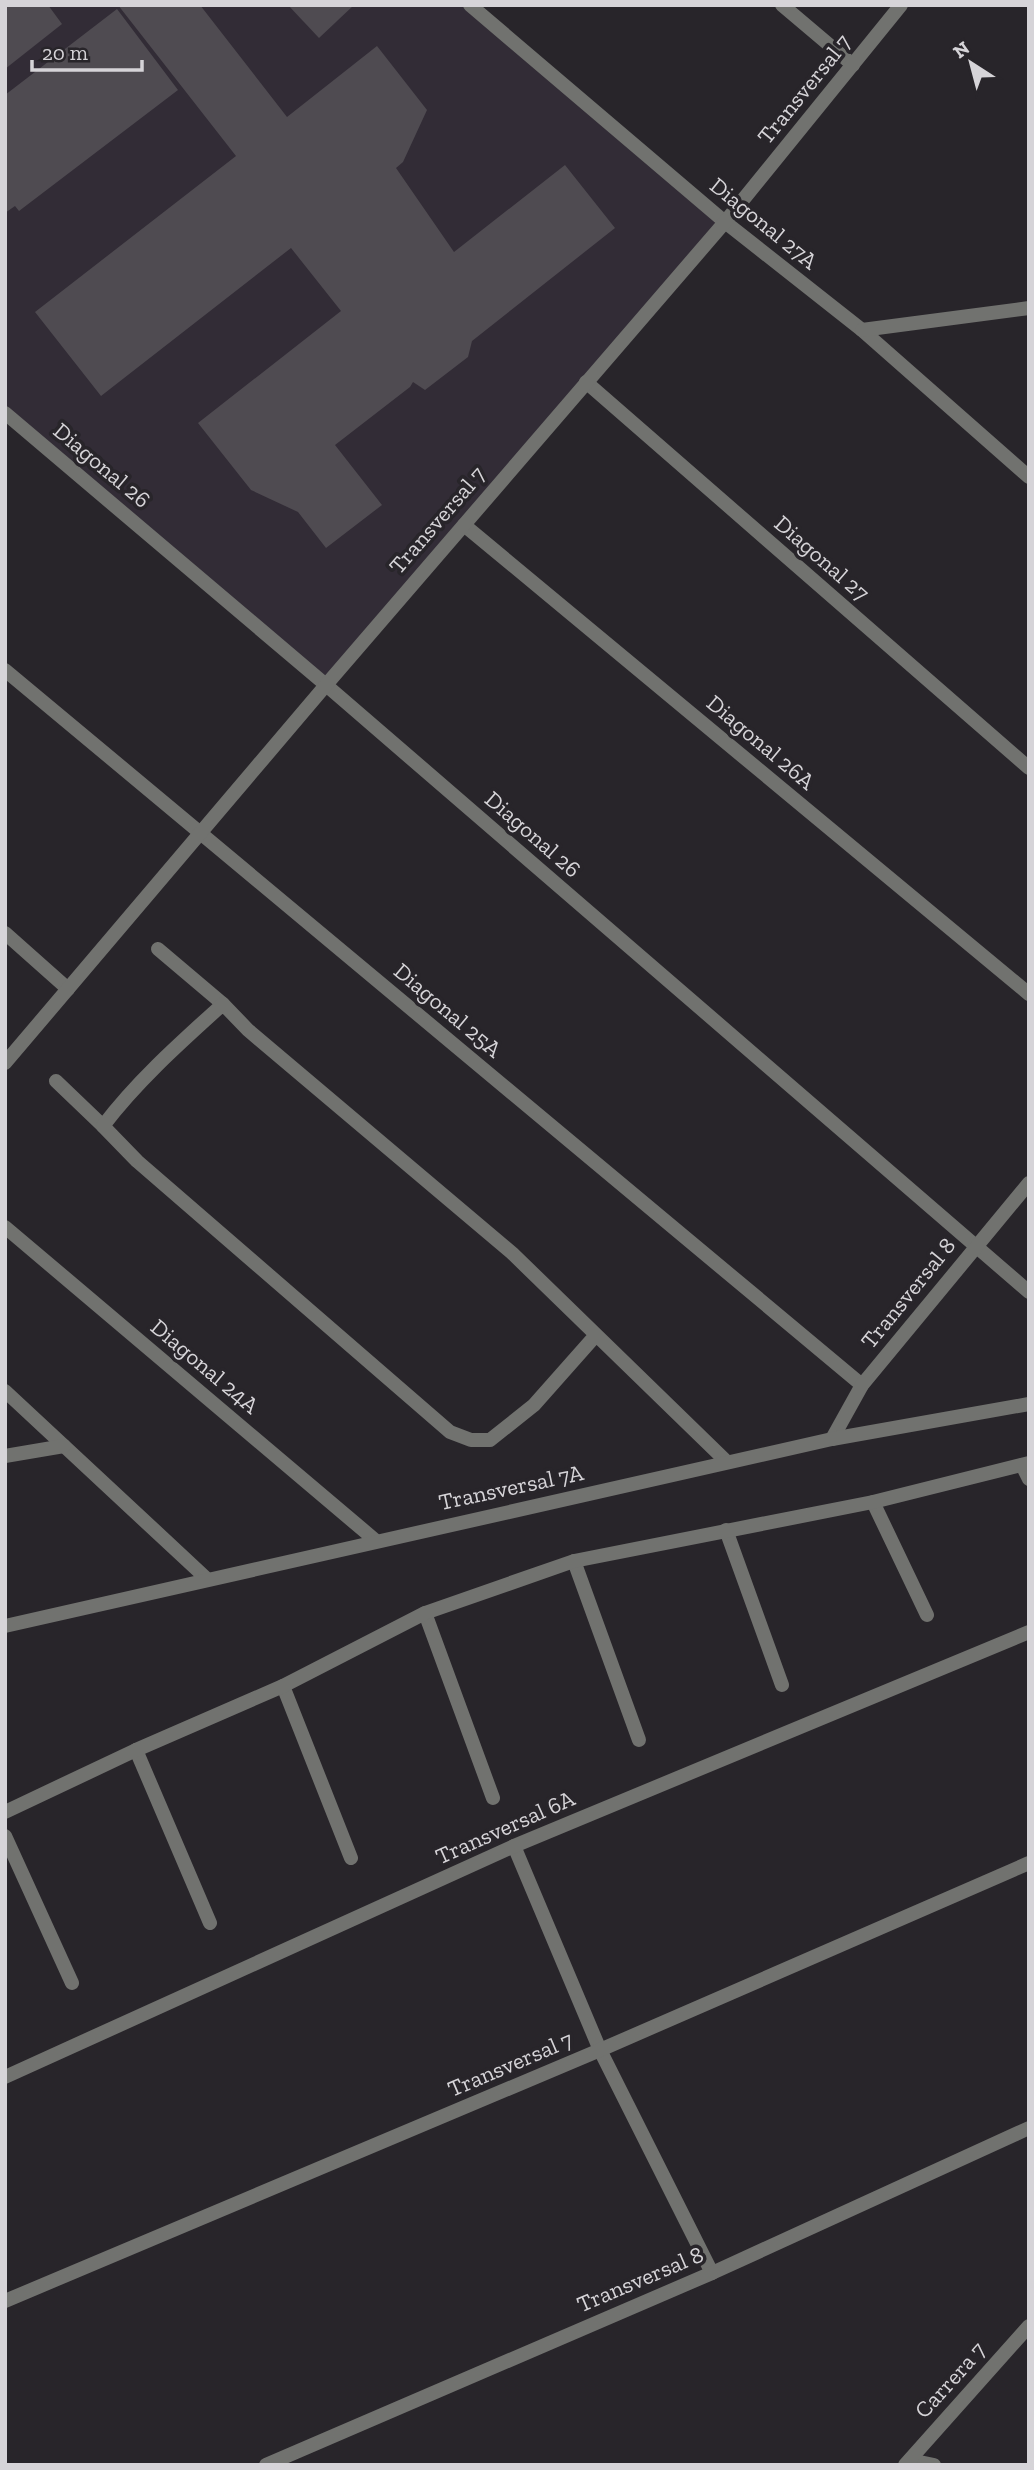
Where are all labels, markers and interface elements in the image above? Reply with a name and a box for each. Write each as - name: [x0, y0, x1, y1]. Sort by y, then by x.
- scale bar: [32, 28, 142, 72]
- street label: Transversal 7: [751, 28, 857, 150]
- north arrow: [936, 28, 1006, 98]
- text: N: [949, 36, 974, 63]
- text: 20 m: [42, 40, 88, 65]
- street label: Diagonal 27A: [704, 171, 824, 276]
- street label: Diagonal 26: [48, 416, 156, 514]
- street label: Transversal 7: [383, 460, 491, 579]
- street label: Diagonal 27: [769, 509, 875, 607]
- street label: Diagonal 26A: [701, 689, 822, 796]
- street label: Diagonal 26: [479, 785, 587, 883]
- street label: Diagonal 25A: [388, 957, 509, 1064]
- street label: Transversal 8: [855, 1232, 961, 1354]
- street label: Diagonal 24A: [145, 1313, 266, 1420]
- street label: Transversal 7A: [436, 1458, 587, 1516]
- street label: Transversal 6A: [431, 1783, 580, 1870]
- street label: Transversal 7: [443, 2025, 577, 2103]
- street label: Transversal 8: [573, 2240, 707, 2318]
- street label: Carrera 7: [909, 2336, 992, 2424]

